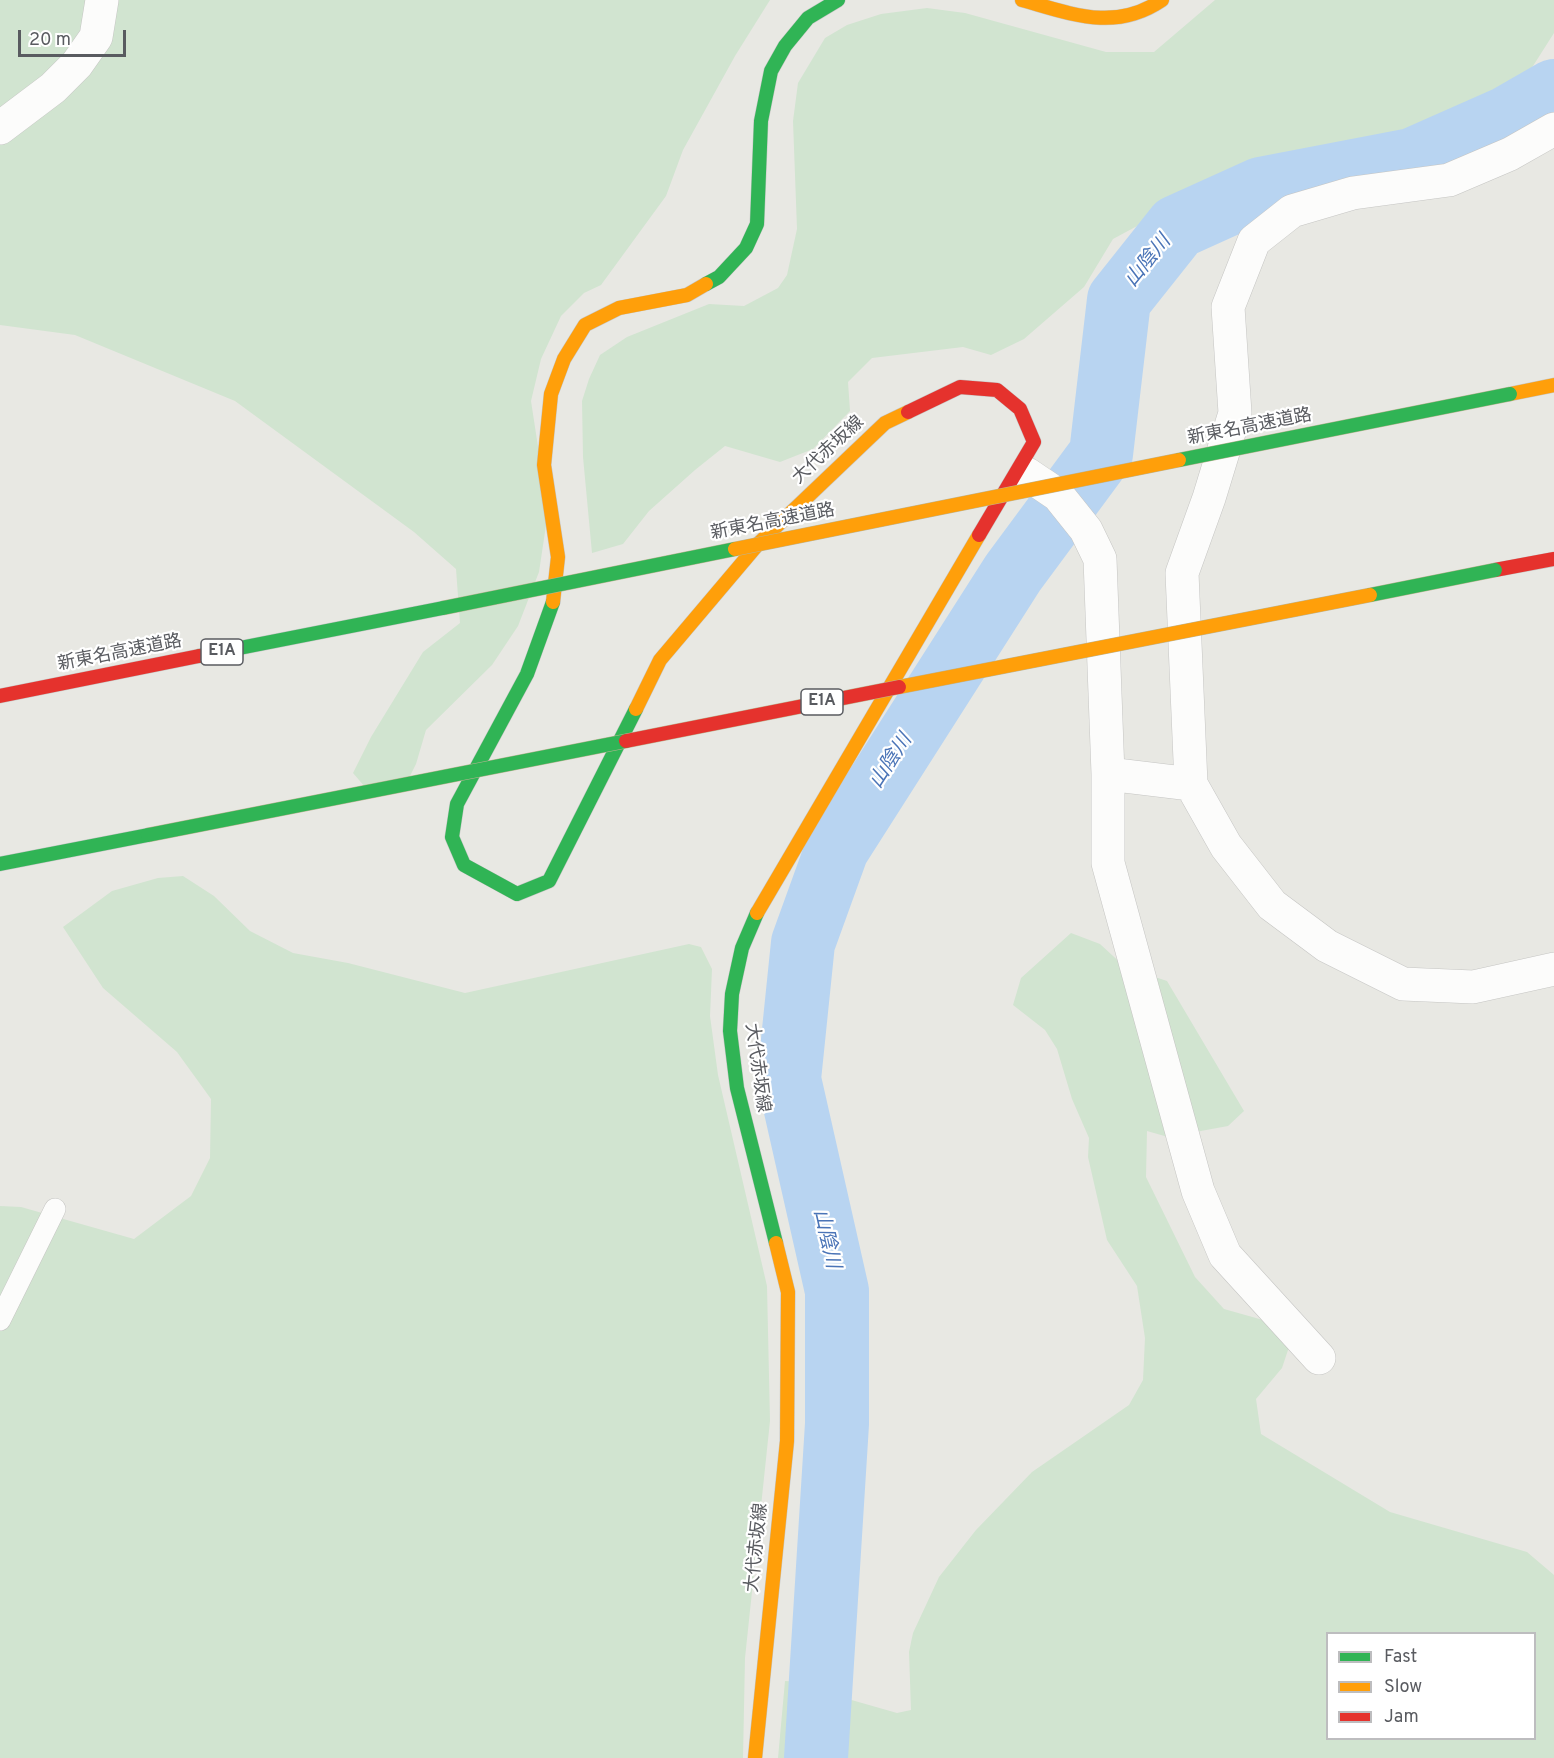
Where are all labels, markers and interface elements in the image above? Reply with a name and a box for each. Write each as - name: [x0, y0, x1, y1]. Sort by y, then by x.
- scale bar: [21, 18, 129, 56]
- text: 20 m: [29, 29, 71, 52]
- water label: 山陰川: [1121, 231, 1177, 293]
- street label: 新東名高速道路: [1186, 405, 1314, 451]
- street label: 大代赤坂線: [789, 412, 869, 490]
- street label: 新東名高速道路: [709, 500, 837, 546]
- street label: 新東名高速道路: [56, 631, 184, 677]
- road number: E1A: [201, 639, 243, 665]
- road number: E1A: [801, 689, 843, 715]
- water label: 山陰川: [866, 730, 918, 794]
- street label: 大代赤坂線: [739, 1022, 773, 1114]
- water label: 山陰川: [807, 1207, 843, 1271]
- street label: 大代赤坂線: [743, 1502, 773, 1594]
- legend: [1326, 1632, 1536, 1740]
- text: Fast: [1384, 1646, 1417, 1669]
- text: Slow: [1384, 1676, 1422, 1699]
- text: Jam: [1384, 1706, 1419, 1729]

